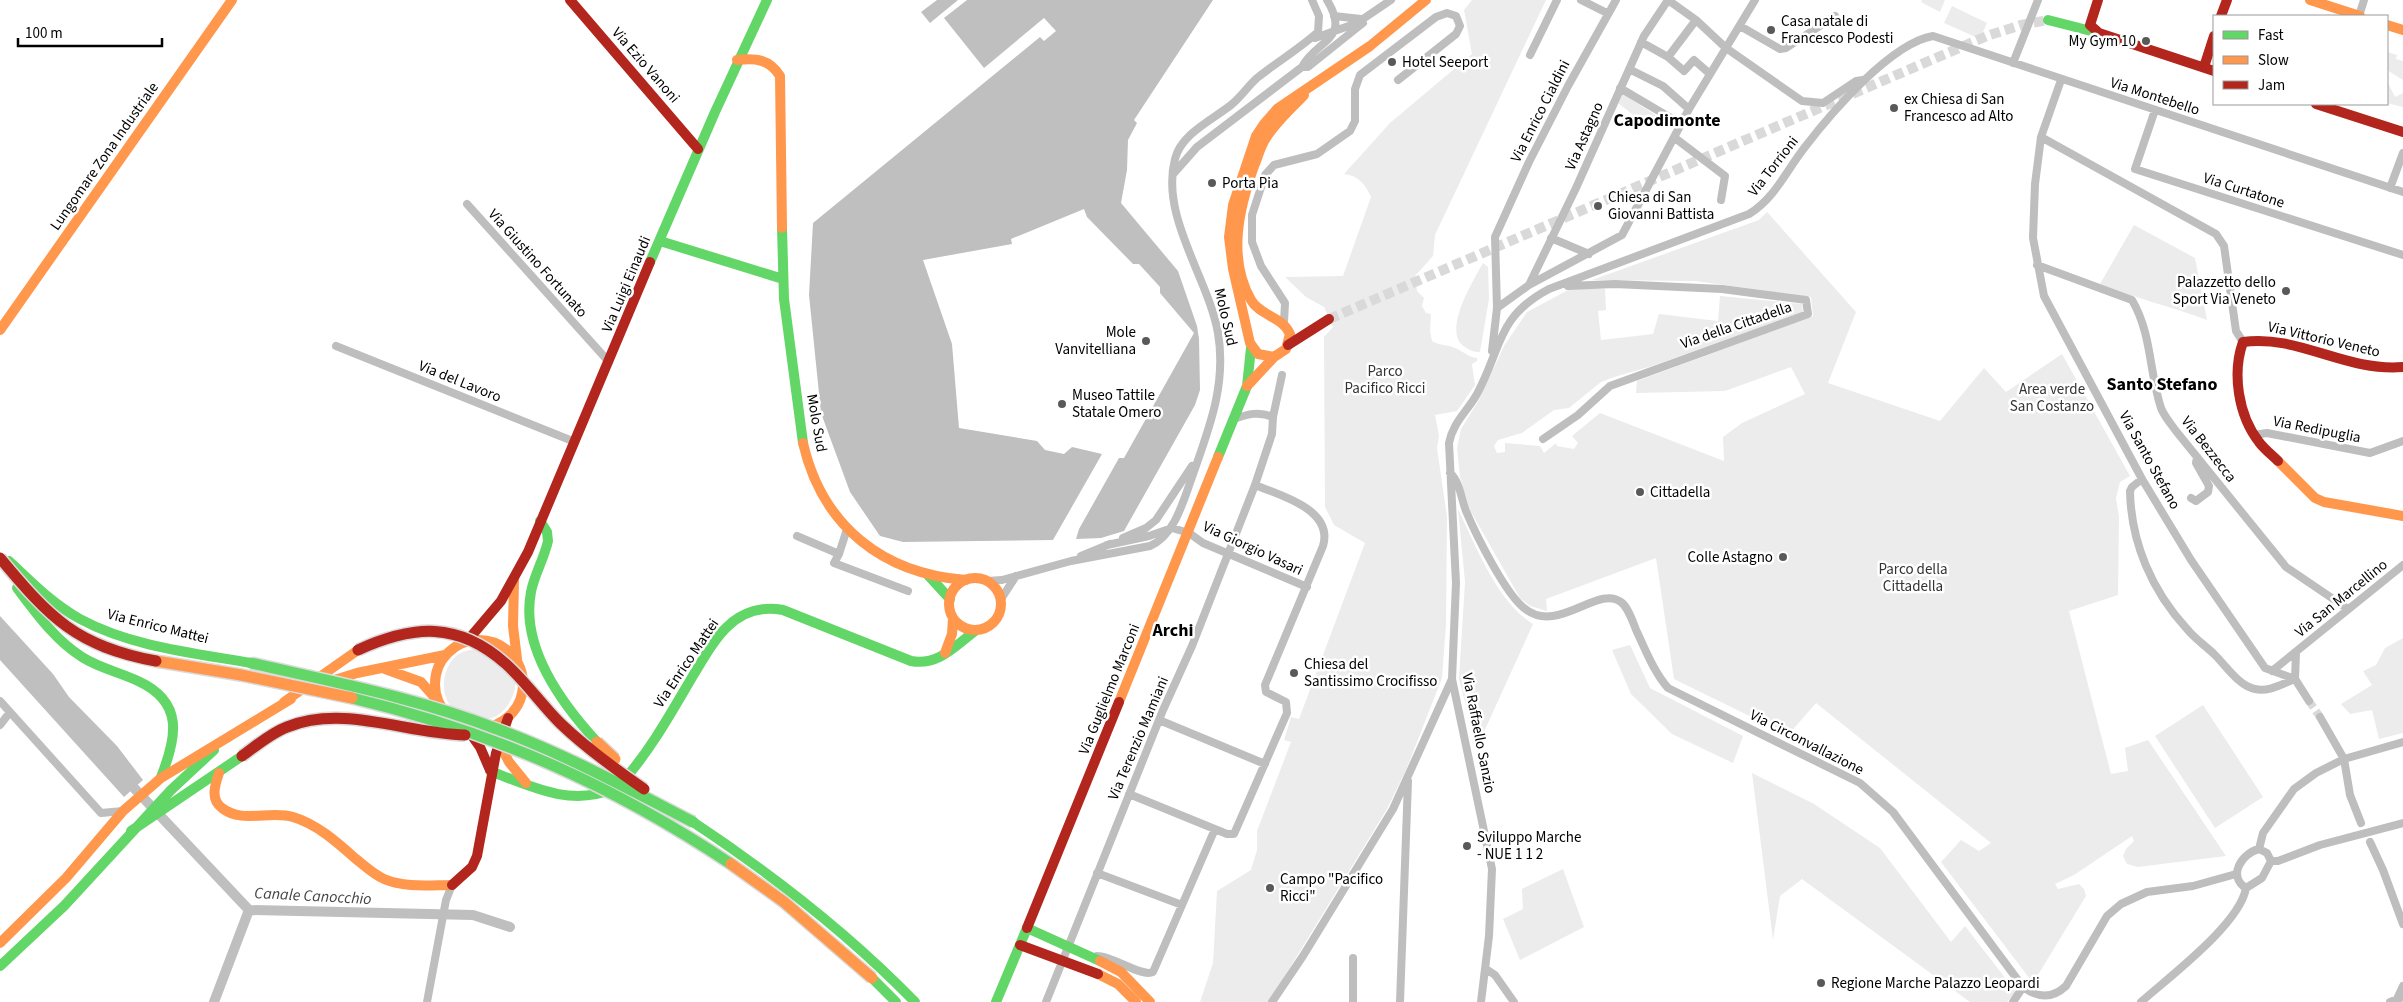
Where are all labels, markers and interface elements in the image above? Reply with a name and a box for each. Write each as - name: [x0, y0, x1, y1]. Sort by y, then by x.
- place label: Casa natale di Francesco Podesti: [1781, 11, 1893, 49]
- scale bar: [18, 15, 161, 47]
- legend: [2213, 15, 2388, 105]
- text: 100 m: [25, 23, 63, 44]
- street label: Via Ezio Vanoni: [607, 23, 684, 108]
- marker: Casa natale di Francesco Podesti: [1765, 24, 1777, 36]
- text: Fast: [2258, 25, 2284, 46]
- place label: My Gym 10: [2068, 31, 2136, 52]
- marker: My Gym 10: [2140, 35, 2152, 47]
- text: Slow: [2258, 50, 2289, 71]
- place label: Hotel Seeport: [1402, 52, 1488, 73]
- marker: Hotel Seeport: [1386, 56, 1398, 68]
- street label: Via Enrico Cialdini: [1506, 56, 1575, 166]
- street label: Via Montebello: [2107, 72, 2202, 121]
- text: Jam: [2258, 75, 2285, 96]
- street label: Lungomare Zona Industriale: [45, 78, 164, 235]
- place label: ex Chiesa di San Francesco ad Alto: [1904, 89, 2013, 127]
- street label: Via Astagno: [1560, 99, 1609, 174]
- marker: ex Chiesa di San Francesco ad Alto: [1888, 102, 1900, 114]
- district label: Capodimonte: [1613, 108, 1721, 133]
- street label: Via Torrioni: [1743, 132, 1804, 201]
- street label: Via Curtatone: [2200, 167, 2287, 214]
- place label: Porta Pia: [1222, 173, 1279, 194]
- marker: Porta Pia: [1206, 177, 1218, 189]
- place label: Chiesa di San Giovanni Battista: [1608, 187, 1714, 225]
- marker: Chiesa di San Giovanni Battista: [1592, 200, 1604, 212]
- street label: Via Giustino Fortunato: [483, 204, 592, 322]
- street label: Via Luigi Einaudi: [597, 233, 656, 336]
- place label: Palazzetto dello Sport Via Veneto: [2173, 272, 2276, 310]
- marker: Palazzetto dello Sport Via Veneto: [2280, 285, 2292, 297]
- street label: Molo Sud: [1209, 286, 1242, 348]
- street label: Via della Cittadella: [1678, 297, 1795, 354]
- street label: Via Vittorio Veneto: [2266, 316, 2382, 363]
- place label: Mole Vanvitelliana: [1055, 322, 1136, 360]
- marker: Mole Vanvitelliana: [1140, 335, 1152, 347]
- street label: Via del Lavoro: [415, 355, 504, 408]
- park label: Parco Pacifico Ricci: [1345, 361, 1425, 399]
- district label: Santo Stefano: [2107, 372, 2217, 397]
- park label: Area verde San Costanzo: [2010, 379, 2094, 417]
- place label: Museo Tattile Statale Omero: [1072, 385, 1161, 423]
- street label: Molo Sud: [801, 392, 832, 454]
- marker: Museo Tattile Statale Omero: [1056, 398, 1068, 410]
- street label: Via Santo Stefano: [2114, 407, 2185, 513]
- street label: Via Redipuglia: [2271, 411, 2363, 448]
- street label: Via Bezzecca: [2176, 412, 2241, 487]
- place label: Cittadella: [1650, 482, 1710, 503]
- marker: Cittadella: [1634, 486, 1646, 498]
- street label: Via Giorgio Vasari: [1199, 516, 1306, 581]
- place label: Colle Astagno: [1688, 547, 1773, 568]
- marker: Colle Astagno: [1777, 551, 1789, 563]
- street label: Via San Marcellino: [2290, 554, 2392, 642]
- park label: Parco della Cittadella: [1878, 559, 1948, 597]
- street label: Via Enrico Mattei: [105, 604, 211, 649]
- street label: Via Enrico Mattei: [649, 614, 724, 712]
- district label: Archi: [1152, 618, 1193, 643]
- street label: Via Guglielmo Marconi: [1074, 621, 1145, 758]
- place label: Chiesa del Santissimo Crocifisso: [1304, 654, 1437, 692]
- marker: Chiesa del Santissimo Crocifisso: [1288, 667, 1300, 679]
- street label: Via Raffaello Sanzio: [1457, 671, 1500, 795]
- street label: Via Terenzio Mamiani: [1103, 673, 1174, 803]
- street label: Via Circonvallazione: [1746, 705, 1867, 780]
- place label: Sviluppo Marche - NUE 1 1 2: [1477, 827, 1581, 865]
- marker: Sviluppo Marche - NUE 1 1 2: [1461, 840, 1473, 852]
- place label: Campo "Pacifico Ricci": [1280, 869, 1383, 907]
- water label: Canale Canocchio: [254, 882, 372, 910]
- marker: Campo "Pacifico Ricci": [1264, 882, 1276, 894]
- place label: Regione Marche Palazzo Leopardi: [1831, 973, 2040, 994]
- marker: Regione Marche Palazzo Leopardi: [1815, 977, 1827, 989]

